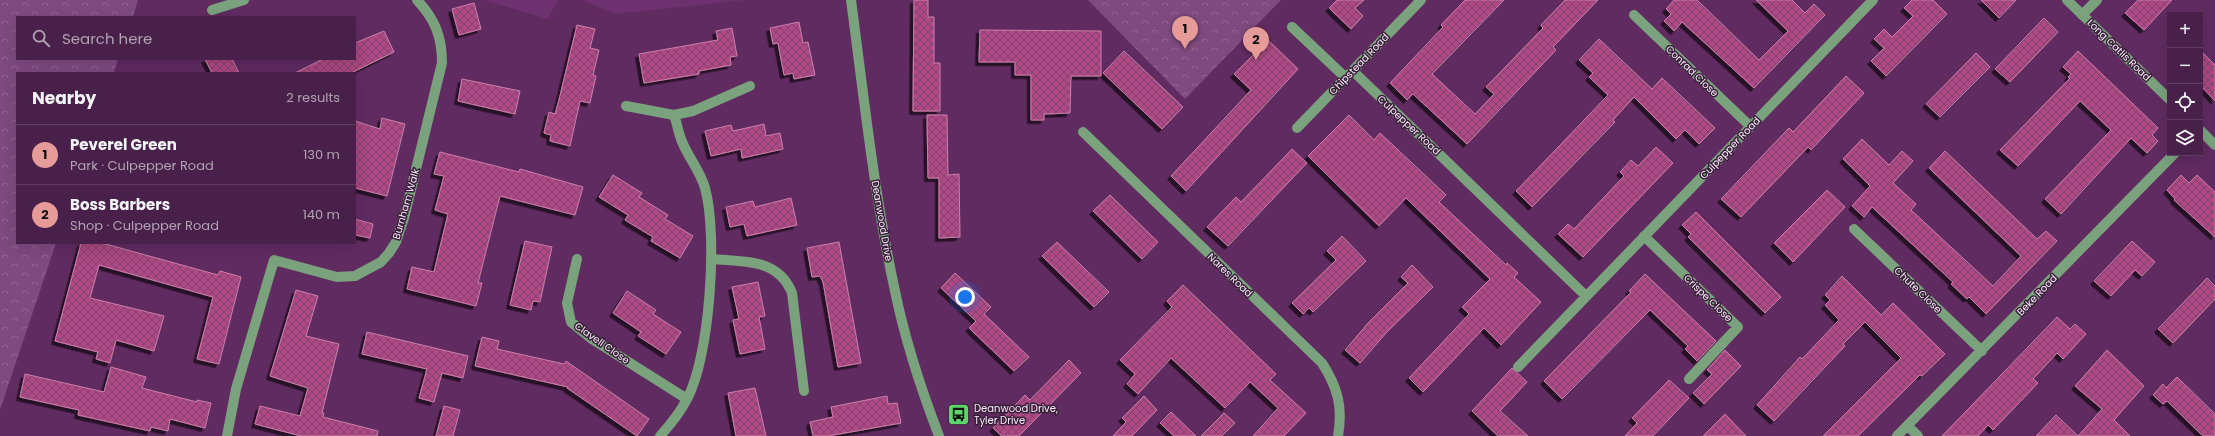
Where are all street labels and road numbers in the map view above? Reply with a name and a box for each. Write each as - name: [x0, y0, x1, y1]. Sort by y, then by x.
- street label: Long Catlis Road: [2084, 16, 2154, 84]
- street label: Chipstead Road: [1326, 30, 1392, 98]
- street label: Conrad Close: [1662, 42, 1722, 100]
- street label: Culpepper Road: [1374, 92, 1444, 158]
- street label: Culpepper Road: [1696, 113, 1764, 183]
- street label: Burnham Walk: [389, 166, 423, 241]
- street label: Deanwood Drive: [867, 179, 897, 263]
- street label: Nares Road: [1204, 250, 1256, 300]
- street label: Chute Close: [1891, 263, 1945, 317]
- street label: Crispe Close: [1680, 271, 1736, 325]
- street label: Beke Road: [2013, 271, 2061, 319]
- street label: Clavell Close: [571, 318, 633, 368]

